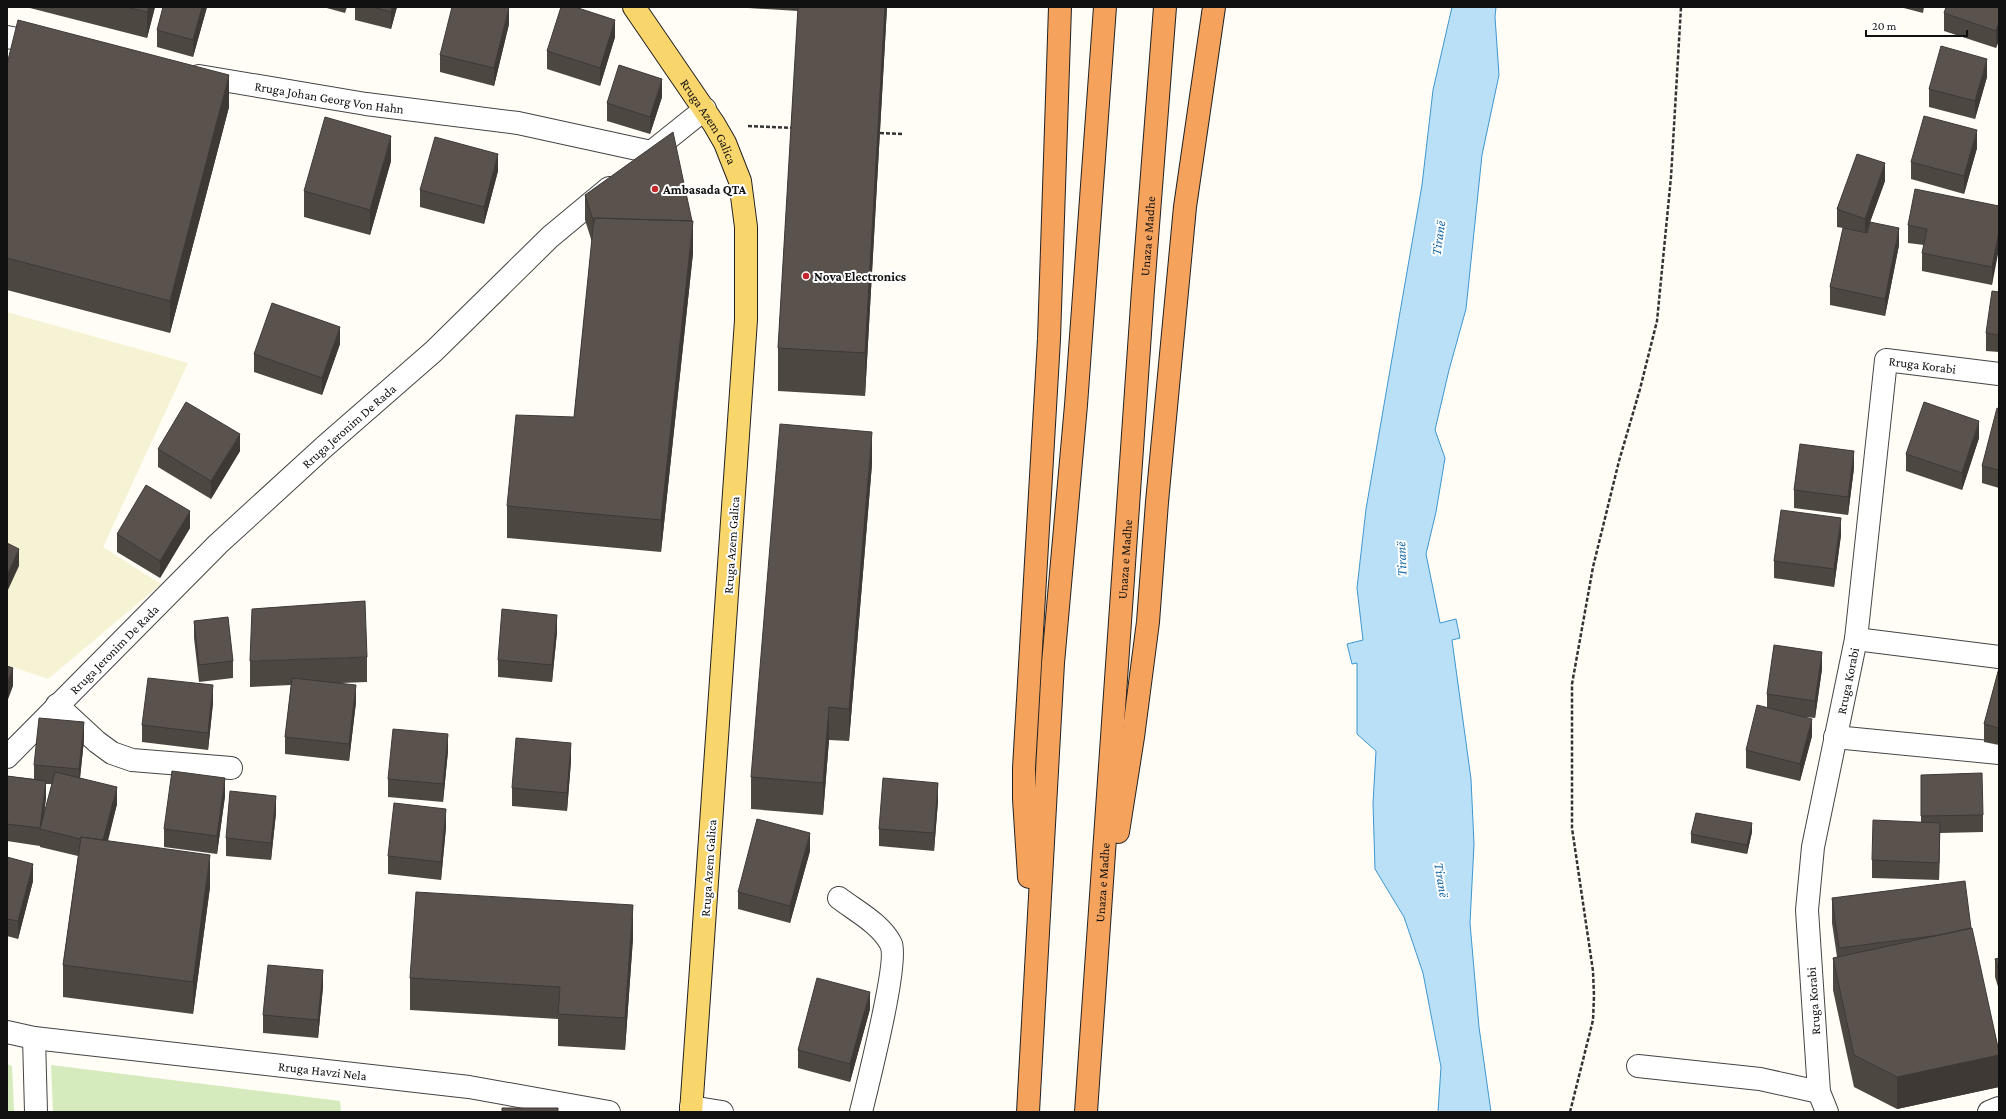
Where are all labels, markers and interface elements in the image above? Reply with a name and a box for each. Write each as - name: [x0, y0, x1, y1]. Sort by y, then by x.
- scale bar: [1866, 12, 1967, 38]
- text: 20 m: [1872, 19, 1897, 33]
- street label: Rruga Azem Galica: [677, 76, 740, 166]
- street label: Rruga Johan Georg Von Hahn: [253, 78, 405, 117]
- place label: Ambasada QTA: [662, 182, 747, 197]
- marker: Ambasada QTA: [650, 184, 660, 194]
- street label: Unaza e Madhe: [1137, 195, 1158, 277]
- water label: Tiranë: [1428, 219, 1448, 256]
- place label: Nova Electronics: [814, 269, 906, 284]
- marker: Nova Electronics: [801, 271, 811, 281]
- street label: Rruga Korabi: [1888, 353, 1958, 377]
- street label: Rruga Jeronim De Rada: [299, 381, 399, 471]
- street label: Rruga Azem Galica: [721, 496, 742, 594]
- street label: Unaza e Madhe: [1115, 519, 1135, 600]
- water label: Tiranë: [1392, 541, 1410, 577]
- street label: Rruga Jeronim De Rada: [67, 601, 162, 697]
- street label: Rruga Korabi: [1834, 646, 1862, 716]
- street label: Rruga Azem Galica: [698, 819, 719, 917]
- street label: Unaza e Madhe: [1092, 842, 1113, 923]
- water label: Tiranë: [1431, 861, 1453, 899]
- street label: Rruga Korabi: [1804, 966, 1823, 1035]
- street label: Rruga Havzi Nela: [277, 1059, 367, 1083]

